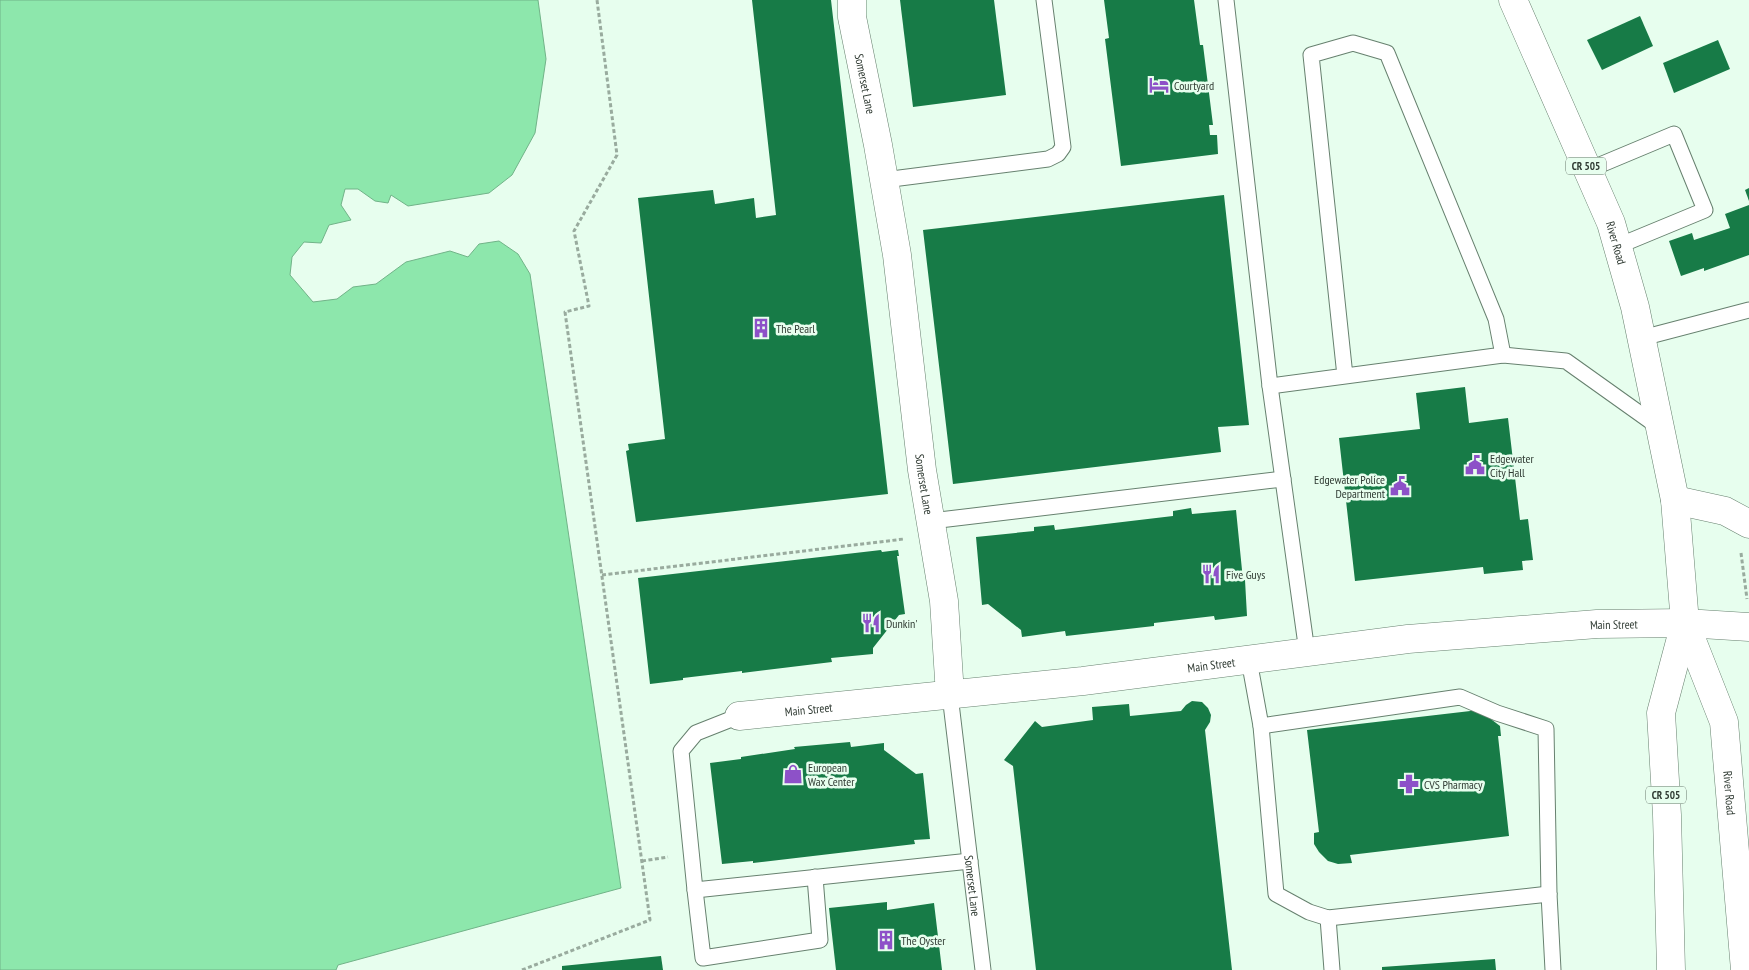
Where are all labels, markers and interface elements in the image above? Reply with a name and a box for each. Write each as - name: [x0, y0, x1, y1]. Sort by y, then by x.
- street label: Somerset Lane: [852, 52, 879, 115]
- hotel icon: Courtyard: [1148, 74, 1170, 96]
- place label: Courtyard: [1174, 78, 1214, 93]
- road number: CR 505: [1566, 158, 1606, 175]
- street label: River Road: [1603, 219, 1630, 266]
- building icon: The Pearl: [750, 317, 772, 339]
- place label: The Pearl: [776, 321, 815, 336]
- place label: Edgewater City Hall: [1490, 451, 1534, 480]
- street label: Somerset Lane: [913, 453, 937, 516]
- public building icon: Edgewater City Hall: [1464, 454, 1486, 476]
- place label: Edgewater Police Department: [1314, 472, 1386, 501]
- public building icon: Edgewater Police Department: [1389, 475, 1411, 497]
- restaurant icon: Five Guys: [1200, 563, 1222, 585]
- place label: Five Guys: [1226, 567, 1265, 582]
- restaurant icon: Dunkin': [860, 612, 882, 634]
- place label: Dunkin': [886, 616, 917, 631]
- street label: Main Street: [1589, 616, 1639, 632]
- street label: Main Street: [1186, 654, 1237, 675]
- street label: Main Street: [784, 699, 834, 719]
- place label: European Wax Center: [808, 760, 855, 789]
- shop icon: European Wax Center: [782, 763, 804, 785]
- street label: River Road: [1721, 770, 1739, 816]
- pharmacy icon: CVS Pharmacy: [1398, 773, 1420, 795]
- place label: CVS Pharmacy: [1424, 777, 1483, 792]
- road number: CR 505: [1646, 786, 1686, 804]
- street label: Somerset Lane: [962, 854, 984, 917]
- building icon: The Oyster: [875, 929, 897, 951]
- place label: The Oyster: [901, 933, 946, 948]

